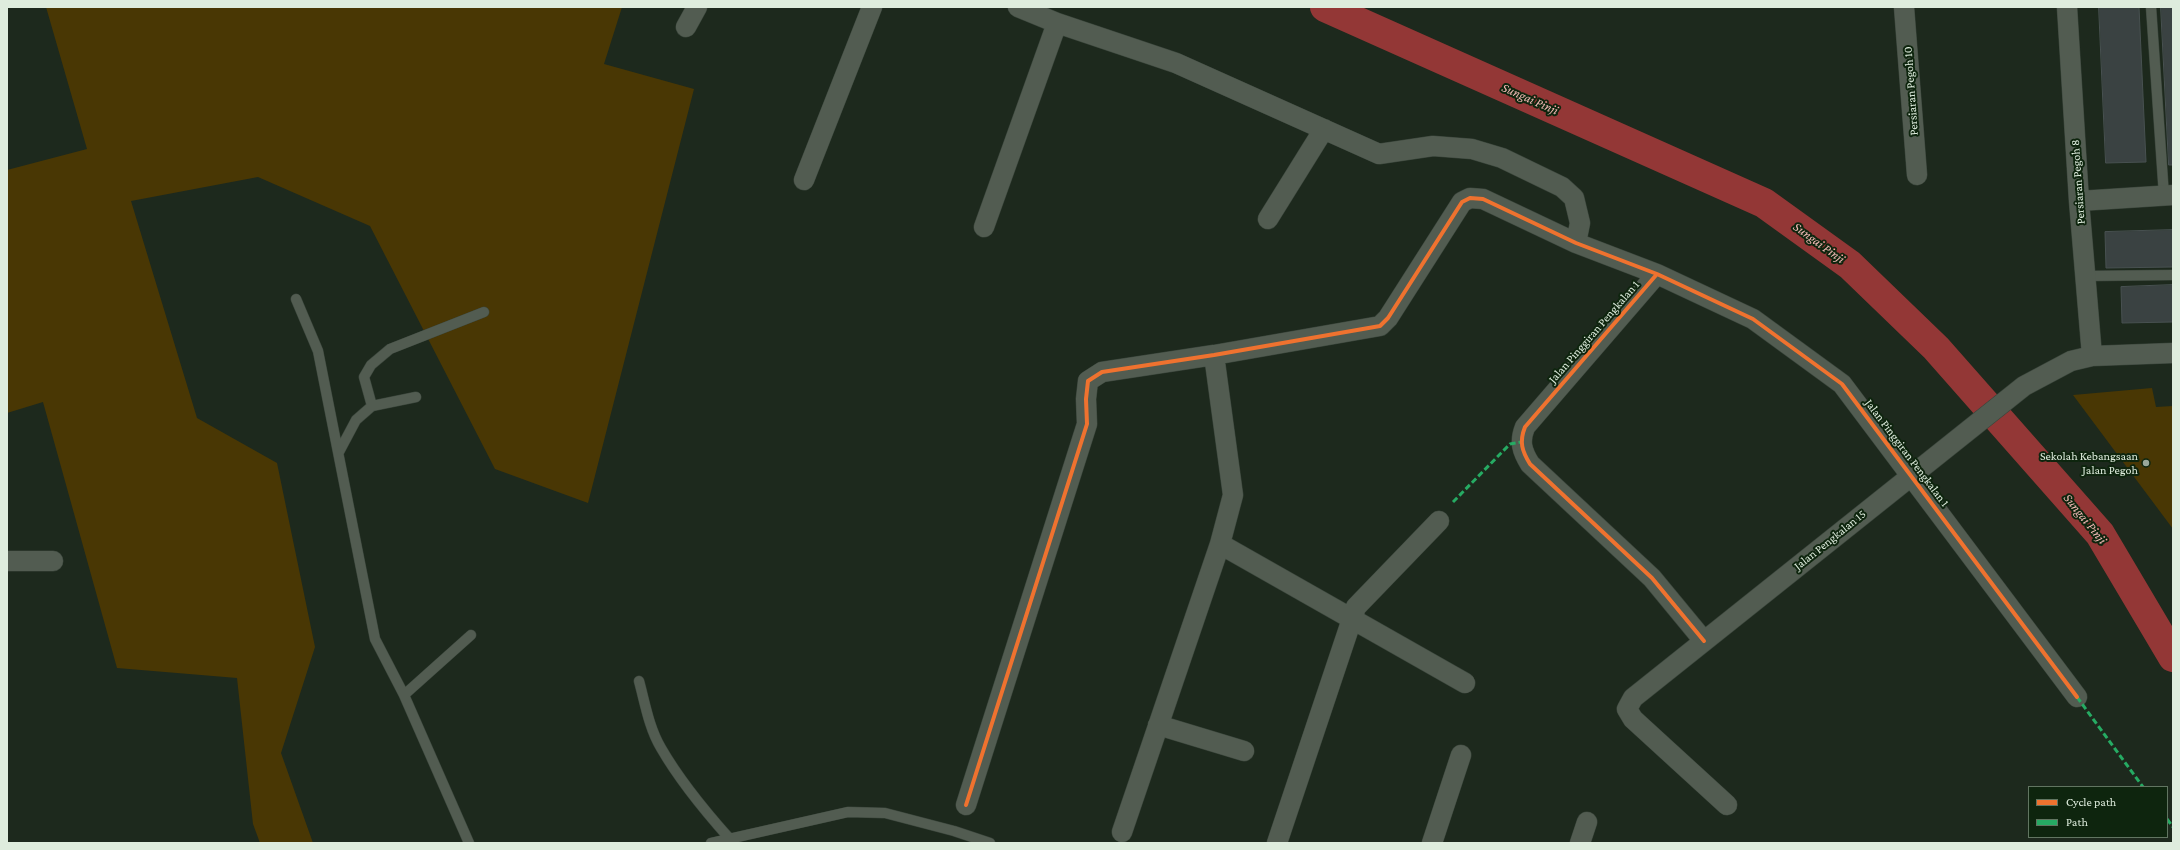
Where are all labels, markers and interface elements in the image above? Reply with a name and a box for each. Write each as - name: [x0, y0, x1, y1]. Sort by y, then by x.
- street label: Persiaran Pegoh 10: [1901, 46, 1921, 136]
- water label: Sungai Pinji: [1499, 80, 1561, 118]
- street label: Persiaran Pegoh 8: [2068, 139, 2088, 225]
- water label: Sungai Pinji: [1790, 219, 1848, 267]
- street label: Jalan Pinggiran Pengkalan 1: [1546, 278, 1642, 386]
- street label: Jalan Pinggiran Pengkalan 1: [1862, 396, 1952, 510]
- place label: Sekolah Kebangsaan Jalan Pegoh: [2040, 449, 2138, 477]
- marker: Sekolah Kebangsaan Jalan Pegoh: [2141, 458, 2151, 468]
- water label: Sungai Pinji: [2060, 491, 2110, 547]
- street label: Jalan Pengkalan 15: [1791, 507, 1869, 573]
- legend: [2028, 786, 2168, 838]
- text: Cycle path: [2066, 795, 2116, 809]
- text: Path: [2066, 815, 2088, 829]

